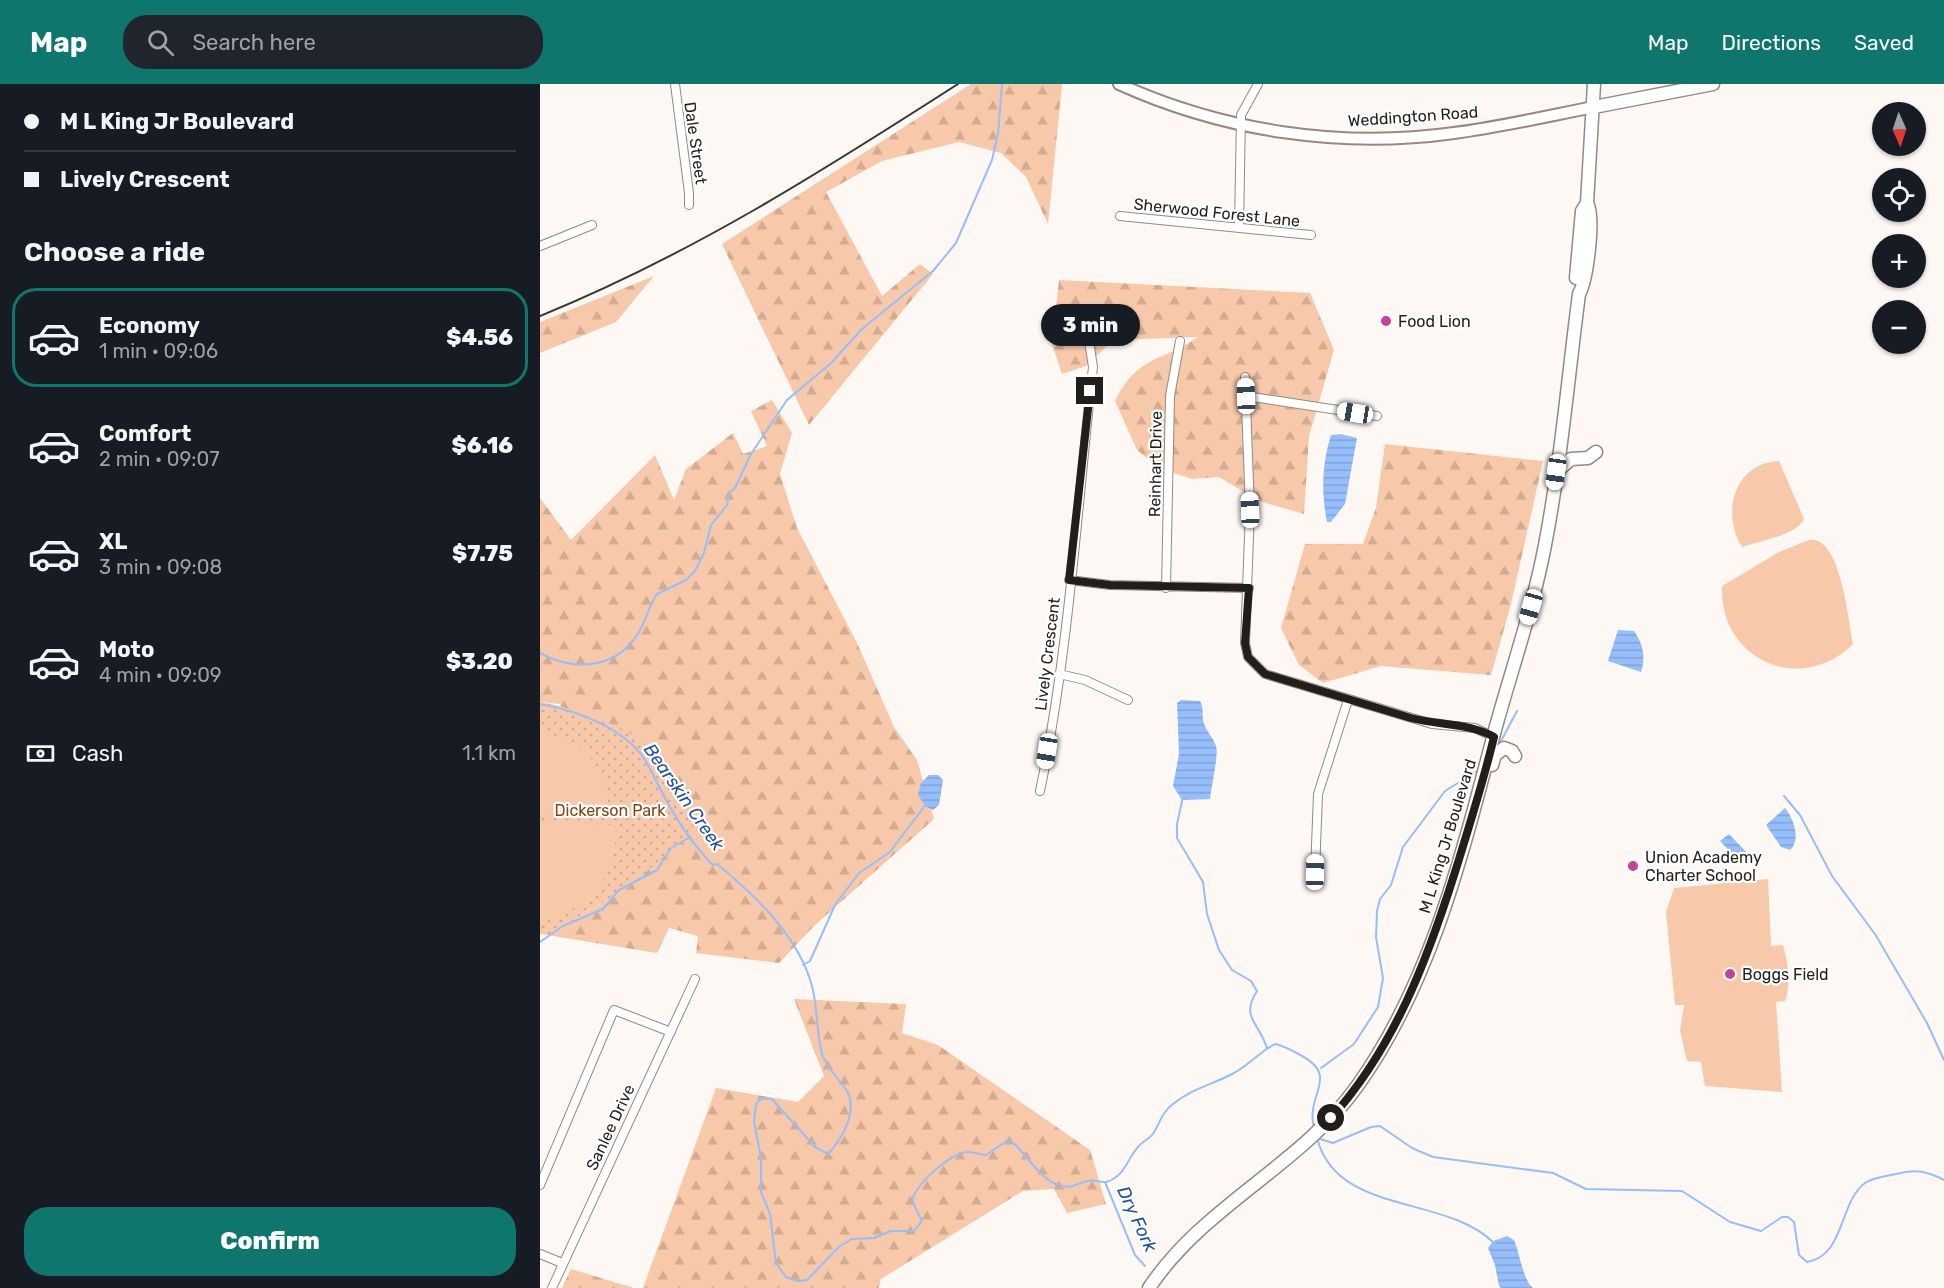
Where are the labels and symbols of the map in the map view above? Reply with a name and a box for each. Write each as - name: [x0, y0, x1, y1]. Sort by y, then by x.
- street label: Dale Street: [680, 101, 711, 185]
- street label: Weddington Road: [1347, 102, 1479, 131]
- north arrow: [1872, 102, 1926, 156]
- street label: Sherwood Forest Lane: [1133, 194, 1301, 231]
- callout: 3 min: [1040, 304, 1140, 346]
- place label: Food Lion: [1398, 312, 1471, 331]
- marker: Food Lion: [1379, 314, 1393, 328]
- route end: [1076, 377, 1103, 404]
- car: [1236, 378, 1256, 414]
- car: [1336, 401, 1374, 425]
- street label: Reinhart Drive: [1145, 411, 1166, 517]
- car: [1545, 453, 1567, 491]
- car: [1240, 492, 1260, 528]
- car: [1517, 587, 1545, 627]
- street label: Lively Crescent: [1031, 596, 1064, 712]
- car: [1035, 732, 1059, 770]
- water label: Bearskin Creek: [639, 739, 730, 855]
- street label: M L King Jr Boulevard: [1415, 757, 1480, 916]
- park label: Dickerson Park: [555, 801, 666, 820]
- place label: Union Academy Charter School: [1645, 848, 1762, 885]
- car: [1306, 854, 1324, 890]
- marker: Union Academy Charter School: [1626, 859, 1640, 873]
- place label: Boggs Field: [1742, 965, 1829, 984]
- marker: Boggs Field: [1723, 967, 1737, 981]
- street label: Sanlee Drive: [582, 1081, 639, 1173]
- route start: [1317, 1104, 1344, 1131]
- water label: Dry Fork: [1112, 1183, 1162, 1256]

